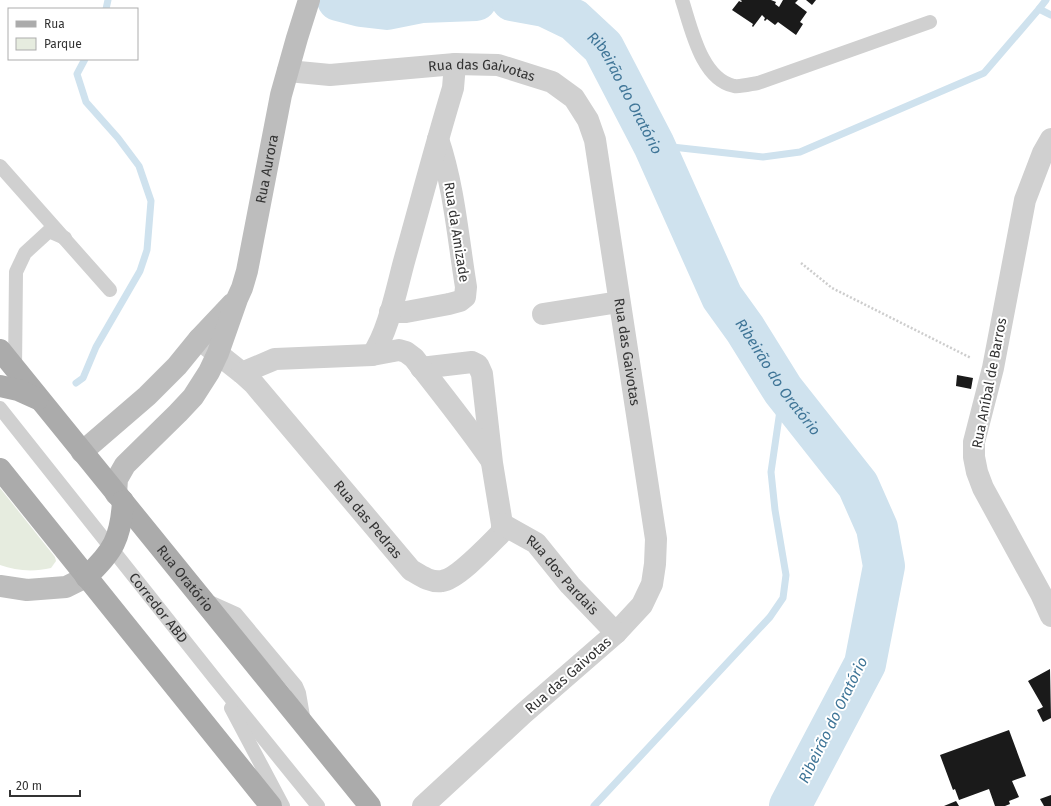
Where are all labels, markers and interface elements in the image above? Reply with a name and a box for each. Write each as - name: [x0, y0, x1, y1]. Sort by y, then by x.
- legend: [8, 8, 138, 60]
- text: Rua: [44, 17, 65, 31]
- water label: Ribeirão do Oratório: [583, 28, 666, 157]
- text: Parque: [44, 37, 82, 51]
- street label: Rua das Gaivotas: [427, 56, 538, 85]
- street label: Rua Aurora: [252, 133, 282, 205]
- street label: Rua da Amizade: [440, 181, 473, 283]
- street label: Rua das Gaivotas: [610, 297, 644, 407]
- water label: Ribeirão do Oratório: [731, 315, 824, 439]
- street label: Rua Aníbal de Barros: [968, 316, 1011, 450]
- street label: Rua das Pedras: [330, 477, 406, 562]
- street label: Rua dos Pardais: [523, 531, 602, 619]
- street label: Rua Oratório: [153, 542, 217, 615]
- street label: Corredor ABD: [125, 569, 191, 647]
- street label: Rua das Gaivotas: [522, 633, 615, 717]
- water label: Ribeirão do Oratório: [795, 654, 871, 786]
- scale bar: [10, 772, 80, 798]
- text: 20 m: [16, 779, 42, 793]

